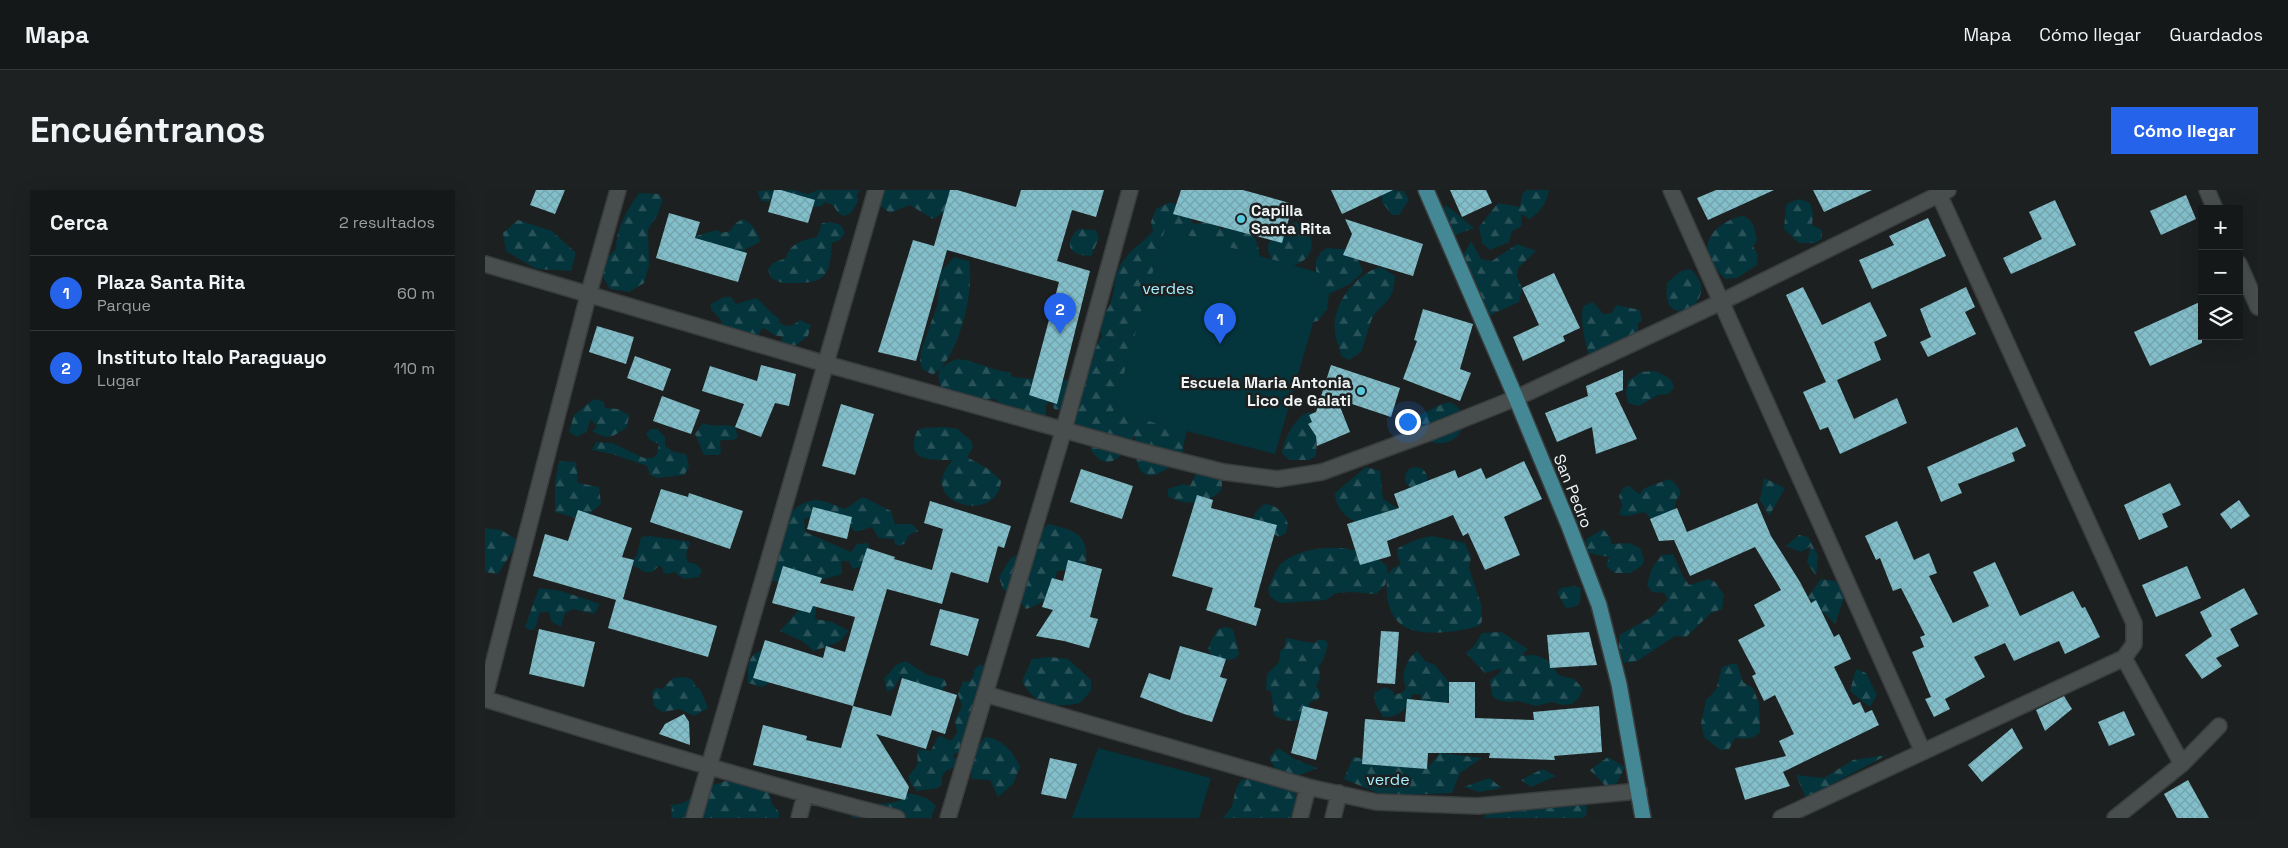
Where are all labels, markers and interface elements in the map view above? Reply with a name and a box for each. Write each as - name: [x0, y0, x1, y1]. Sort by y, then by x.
- text: Mapa: [25, 19, 89, 50]
- text: Mapa: [1963, 23, 2011, 46]
- text: Cómo llegar: [2039, 23, 2141, 46]
- text: Guardados: [2169, 23, 2263, 46]
- button: Cómo llegar: [2111, 107, 2258, 154]
- text: Encuéntranos: [30, 108, 265, 152]
- place label: Capilla Santa Rita: [1251, 200, 1331, 239]
- map controls: [2198, 205, 2243, 340]
- button: +: [2198, 205, 2243, 250]
- text: Cerca: [50, 209, 108, 236]
- text: 2 resultados: [339, 212, 435, 233]
- marker: Capilla Santa Rita: [1235, 213, 1247, 225]
- button: −: [2198, 250, 2243, 295]
- text: Plaza Santa Rita: [97, 270, 245, 295]
- park label: verdes: [1142, 278, 1194, 299]
- text: 1: [62, 283, 70, 304]
- text: 60 m: [397, 283, 435, 304]
- pin: 2: [1044, 293, 1076, 334]
- text: Parque: [97, 295, 151, 316]
- button: layers: [2198, 295, 2243, 340]
- pin: 1: [1204, 303, 1236, 344]
- text: Instituto Italo Paraguayo: [97, 345, 327, 370]
- text: 2: [61, 358, 71, 379]
- text: 110 m: [393, 358, 435, 379]
- text: Lugar: [97, 370, 141, 391]
- place label: Escuela Maria Antonia Lico de Galati: [1181, 372, 1351, 411]
- marker: Escuela Maria Antonia Lico de Galati: [1355, 385, 1367, 397]
- your location: [1395, 409, 1421, 435]
- street label: San Pedro: [1549, 451, 1597, 531]
- park label: verde: [1366, 769, 1410, 790]

